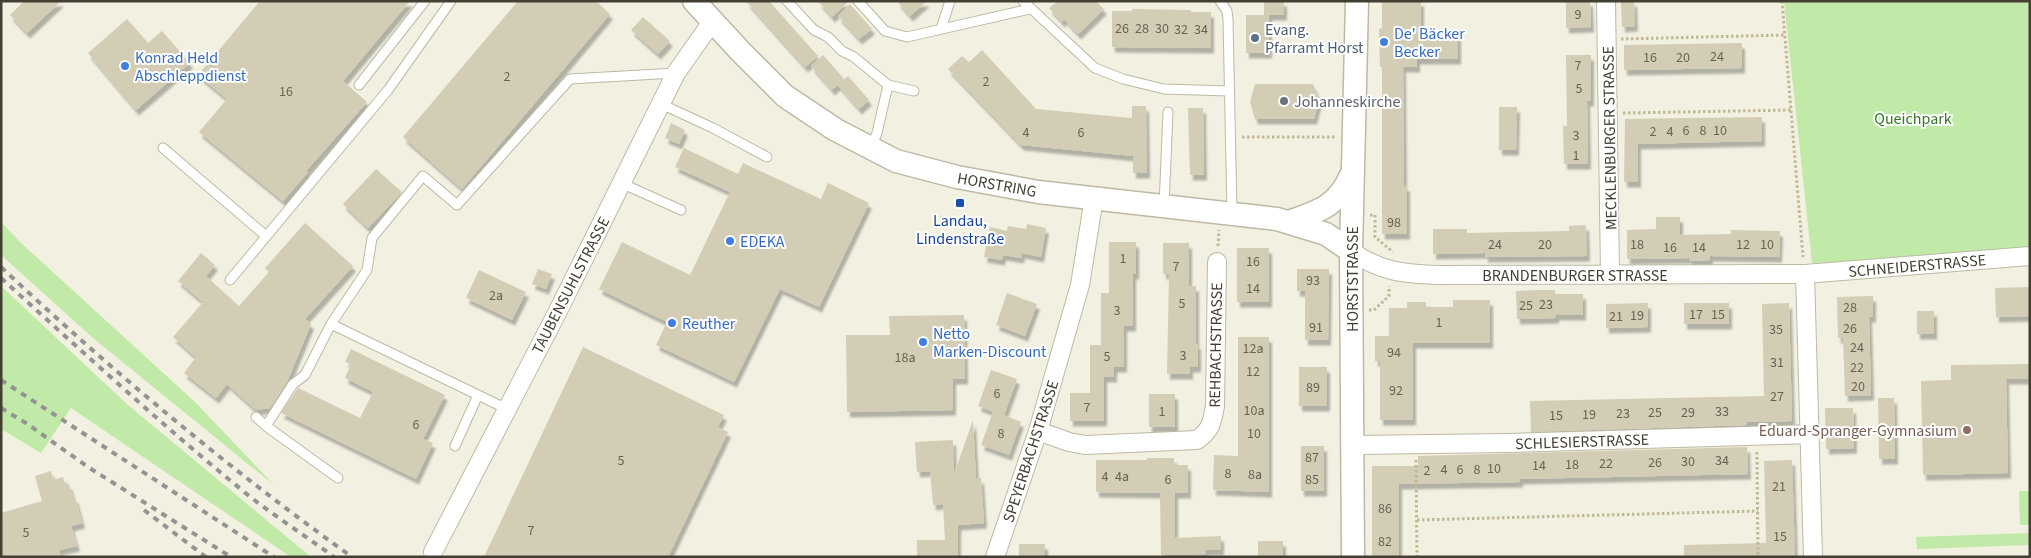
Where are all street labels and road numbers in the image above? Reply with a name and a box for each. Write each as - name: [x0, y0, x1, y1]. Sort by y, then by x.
- street label: MECKLENBURGER STRASSE: [1597, 46, 1623, 230]
- street label: HORSTRING: [955, 167, 1038, 203]
- street label: TAUBENSUHLSTRASSE: [527, 213, 615, 358]
- street label: HORSTSTRASSE: [1342, 226, 1364, 332]
- street label: SCHNEIDERSTRASSE: [1847, 249, 1987, 283]
- street label: BRANDENBURGER STRASSE: [1482, 265, 1668, 287]
- street label: REHBACHSTRASSE: [1204, 282, 1228, 408]
- street label: SPEYERBACHSTRASSE: [998, 377, 1064, 525]
- street label: SCHLESIERSTRASSE: [1515, 429, 1649, 455]

